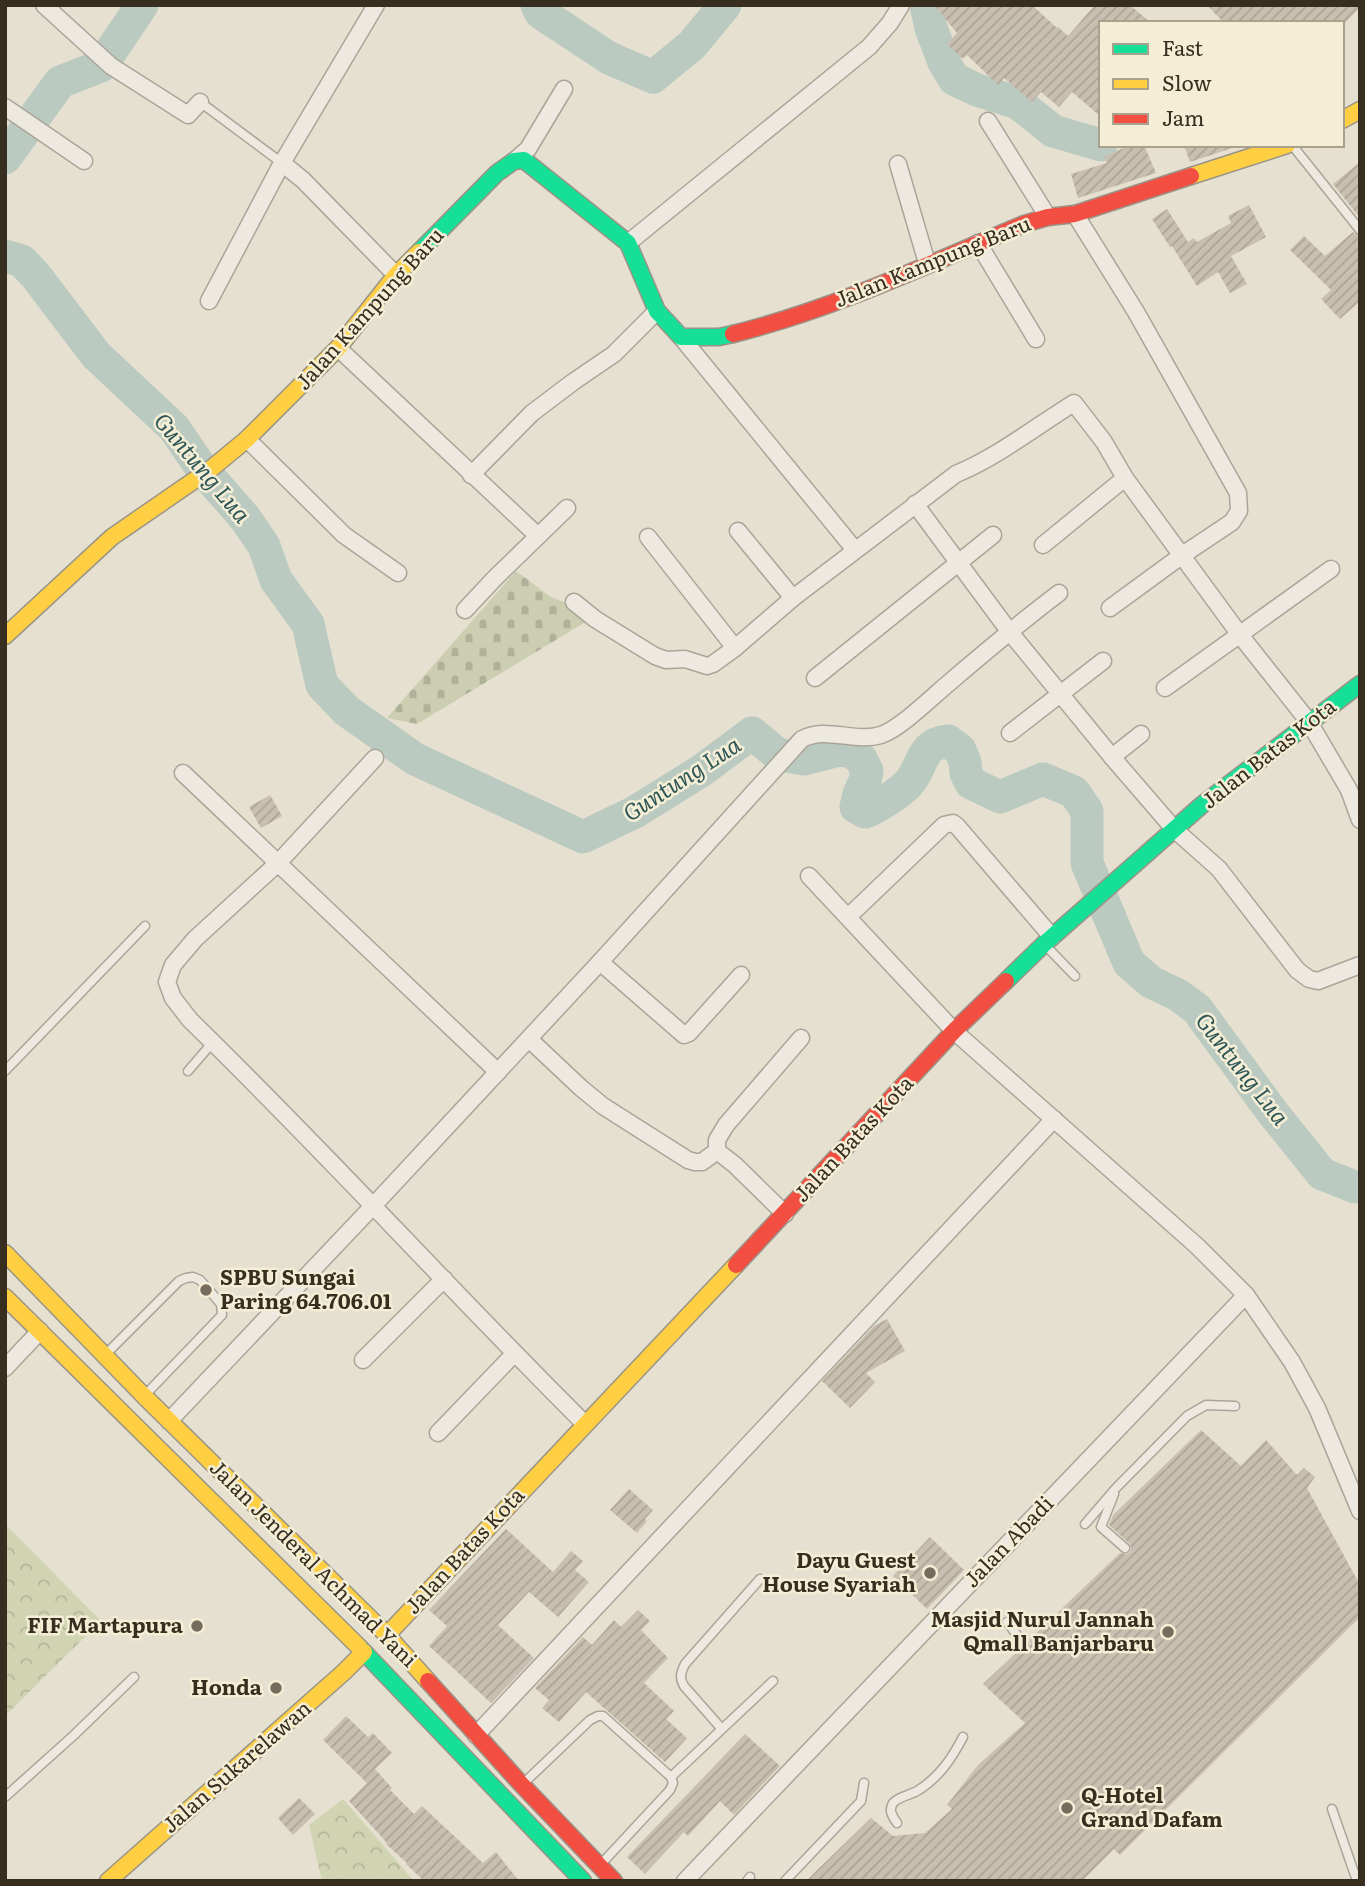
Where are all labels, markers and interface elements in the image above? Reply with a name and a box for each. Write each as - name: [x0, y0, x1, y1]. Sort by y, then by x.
- legend: [1099, 21, 1344, 147]
- text: Fast: [1162, 31, 1203, 62]
- text: Slow: [1162, 66, 1212, 97]
- text: Jam: [1162, 101, 1204, 132]
- street label: Jalan Kampung Baru: [829, 206, 1035, 313]
- street label: Jalan Kampung Baru: [287, 219, 450, 396]
- water label: Guntung Lua: [147, 404, 260, 529]
- street label: Jalan Batas Kota: [1194, 689, 1342, 814]
- water label: Guntung Lua: [615, 726, 747, 828]
- water label: Guntung Lua: [1189, 1004, 1298, 1131]
- street label: Jalan Batas Kota: [785, 1067, 920, 1207]
- place label: SPBU Sungai Paring 64.706.01: [220, 1260, 392, 1315]
- marker: SPBU Sungai Paring 64.706.01: [198, 1282, 214, 1298]
- street label: Jalan Jenderal Achmad Yani: [204, 1451, 426, 1673]
- street label: Jalan Batas Kota: [396, 1479, 531, 1619]
- street label: Jalan Abadi: [955, 1487, 1059, 1593]
- place label: Dayu Guest House Syariah: [762, 1543, 917, 1598]
- marker: Dayu Guest House Syariah: [922, 1565, 938, 1581]
- place label: Masjid Nurul Jannah Qmall Banjarbaru: [931, 1602, 1154, 1657]
- place label: FIF Martapura: [27, 1608, 184, 1639]
- marker: FIF Martapura: [189, 1618, 205, 1634]
- marker: Masjid Nurul Jannah Qmall Banjarbaru: [1160, 1624, 1176, 1640]
- place label: Honda: [191, 1670, 263, 1701]
- marker: Honda: [268, 1680, 284, 1696]
- street label: Jalan Sukarelawan: [154, 1691, 317, 1839]
- place label: Q-Hotel Grand Dafam: [1081, 1778, 1223, 1833]
- marker: Q-Hotel Grand Dafam: [1059, 1800, 1075, 1816]

